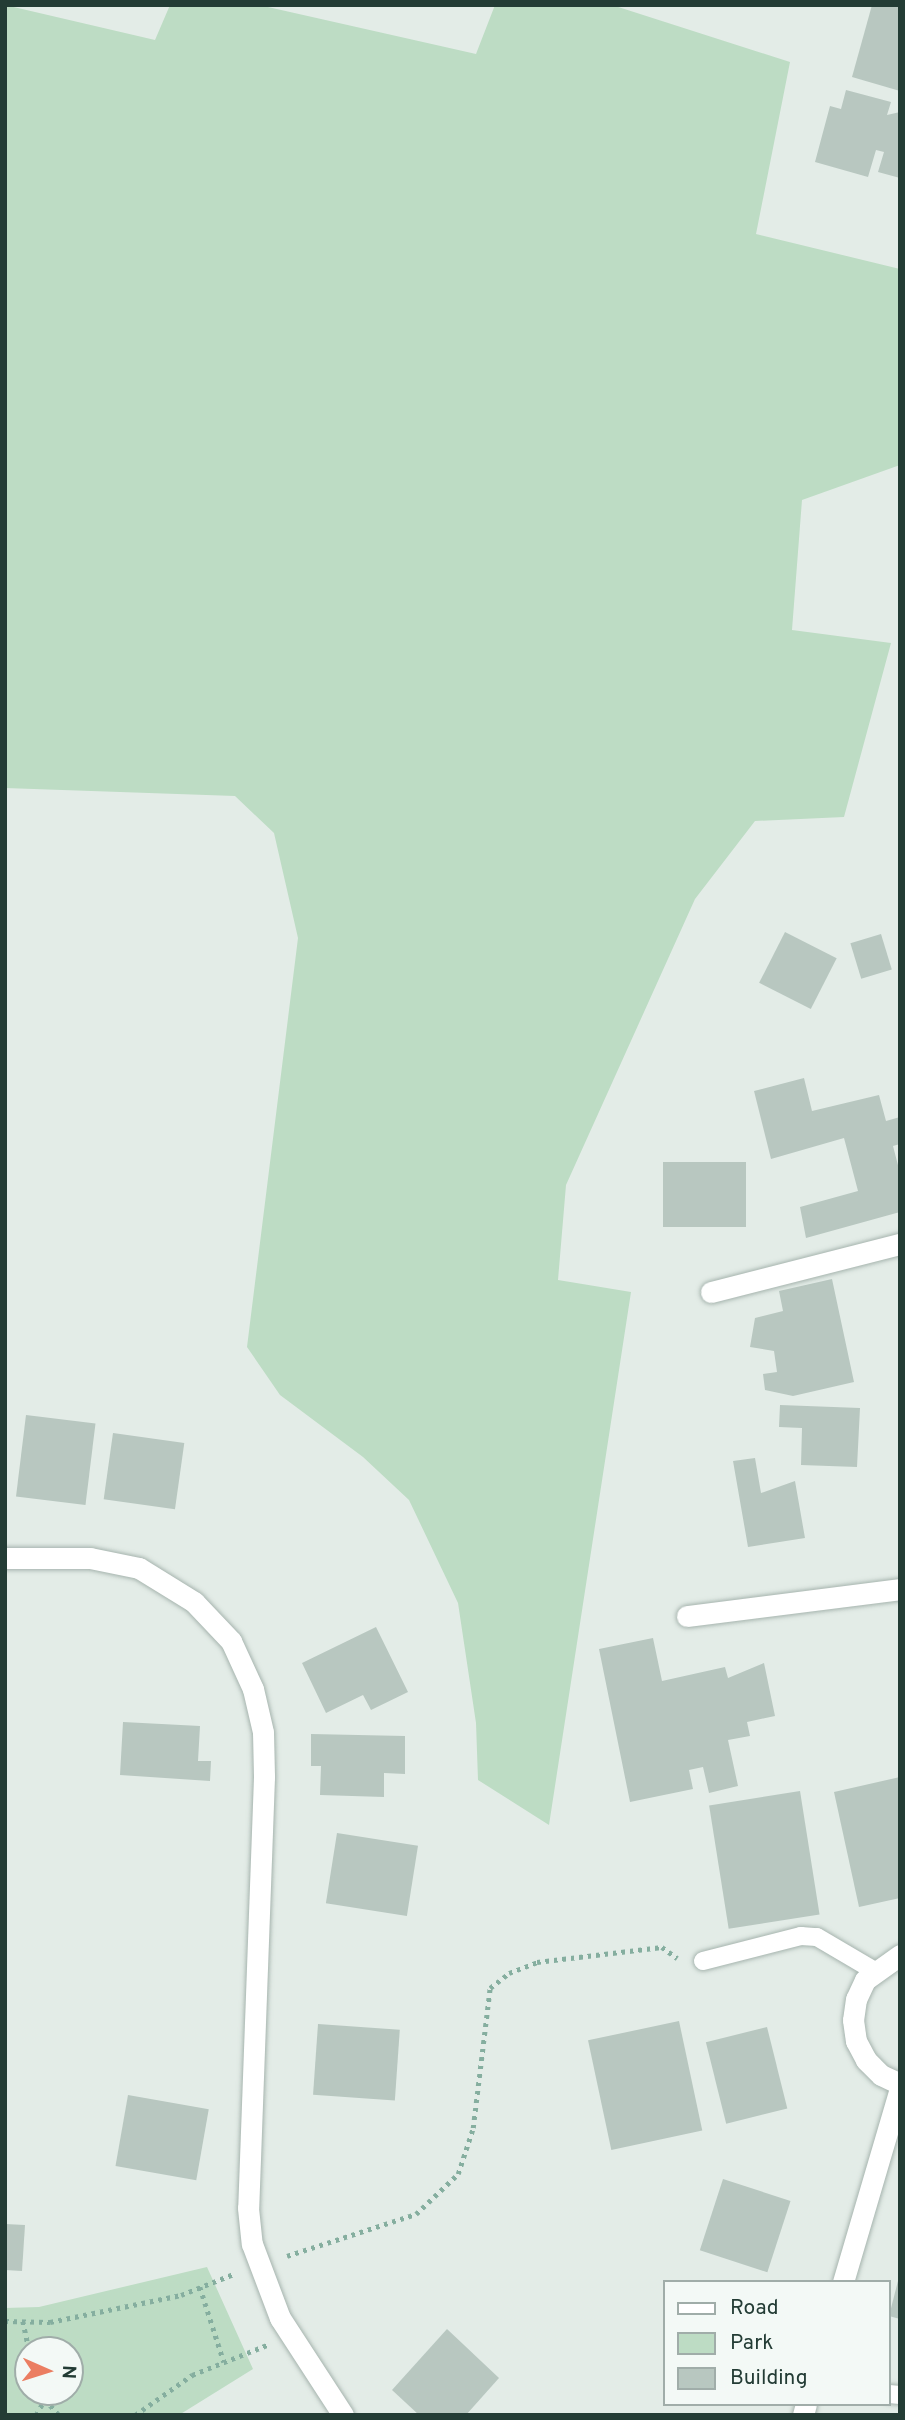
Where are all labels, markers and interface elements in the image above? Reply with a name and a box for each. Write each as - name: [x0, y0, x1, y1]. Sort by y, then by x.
- legend: [664, 2280, 891, 2406]
- text: Road: [730, 2295, 779, 2322]
- text: Park: [730, 2330, 773, 2357]
- north arrow: [14, 2336, 84, 2406]
- text: N: [56, 2365, 80, 2379]
- text: Building: [730, 2365, 808, 2392]

